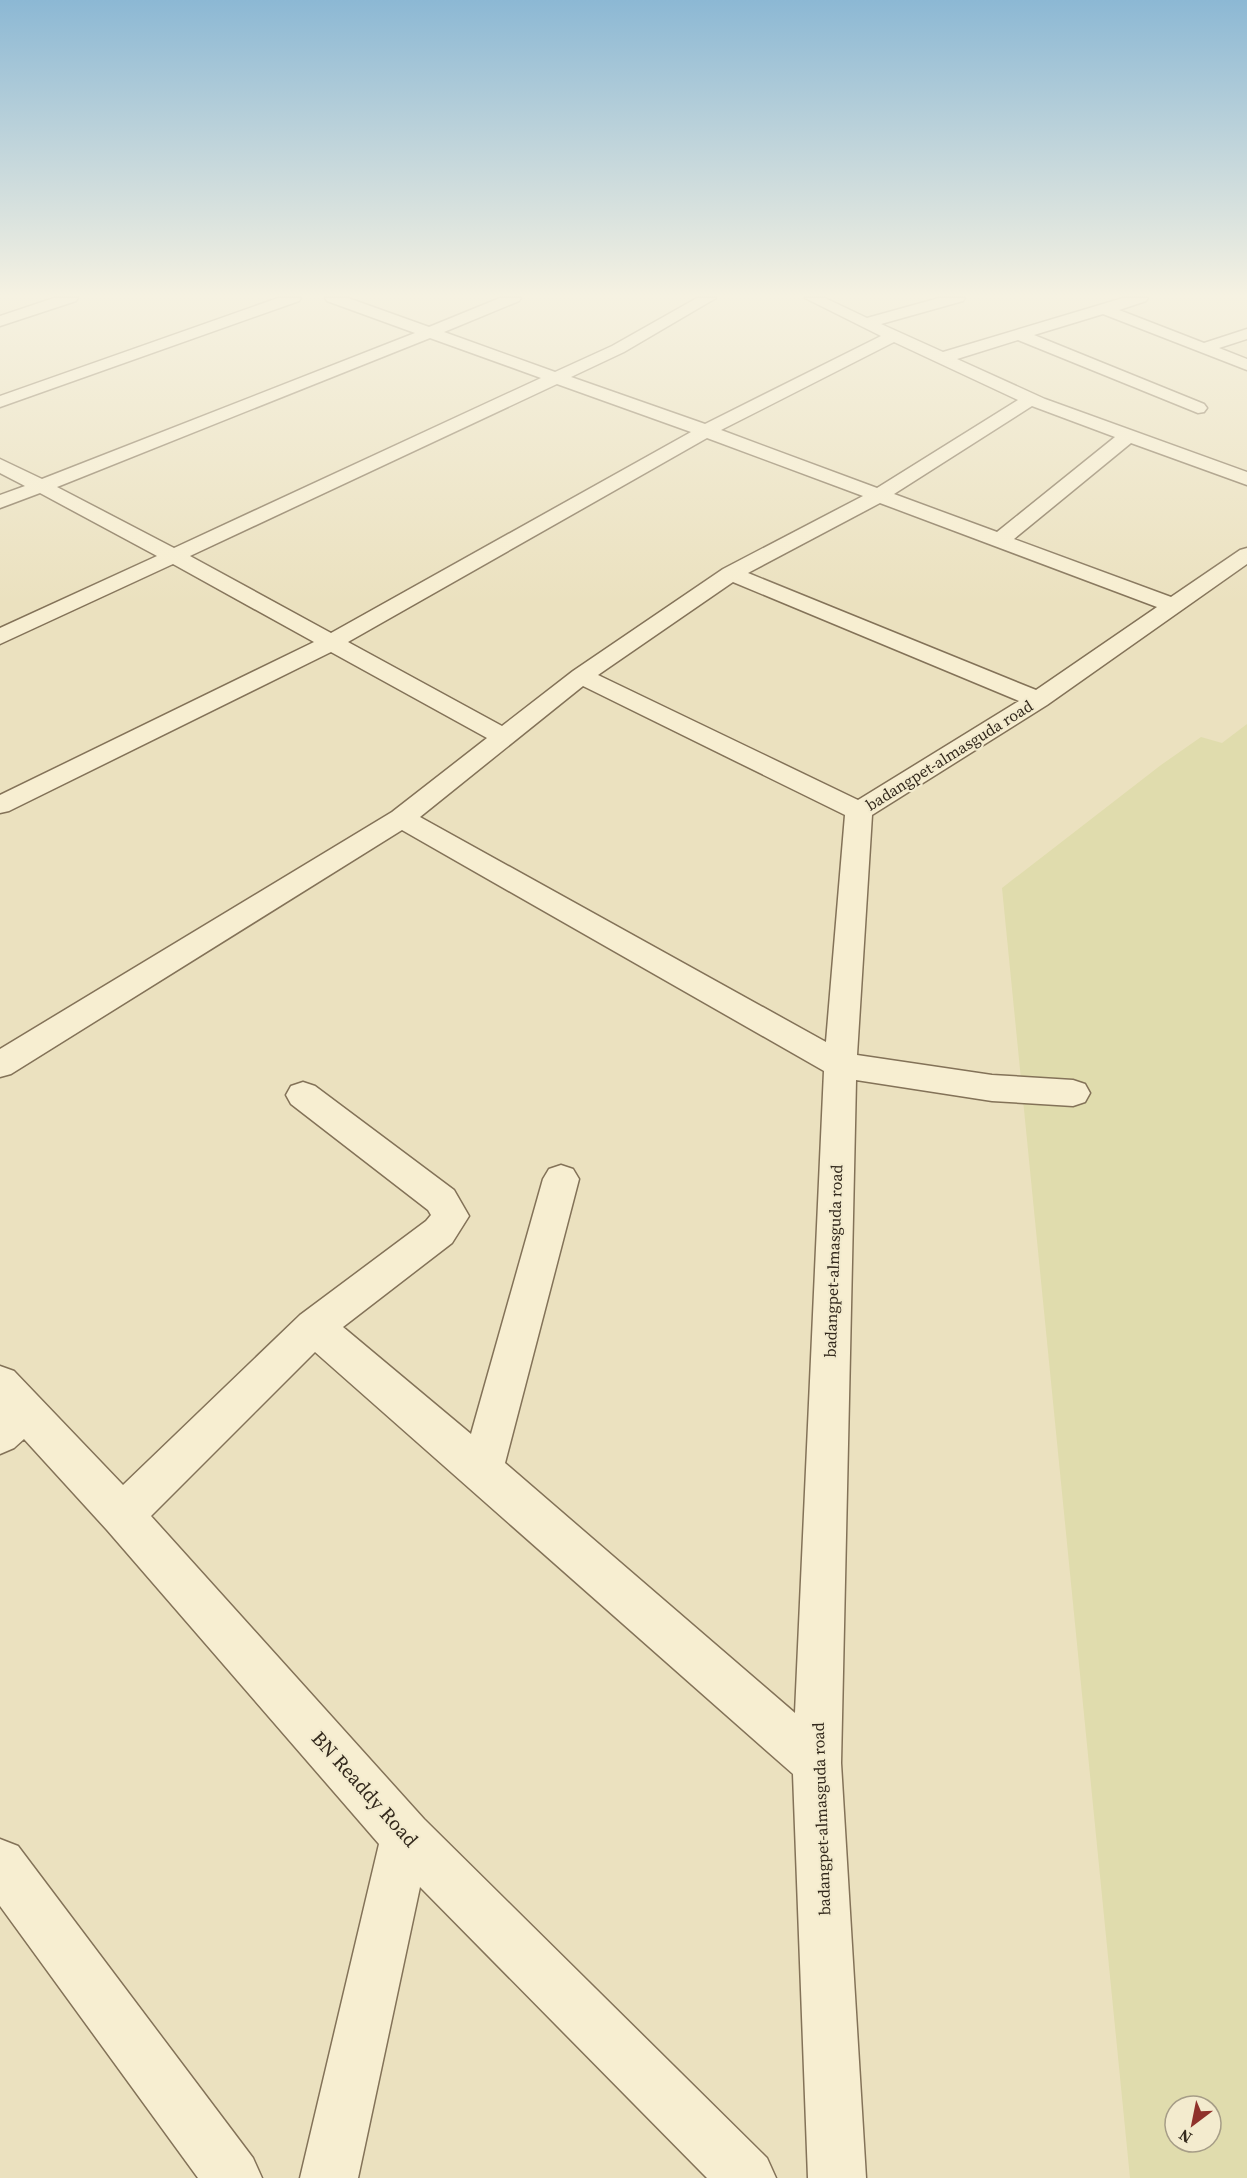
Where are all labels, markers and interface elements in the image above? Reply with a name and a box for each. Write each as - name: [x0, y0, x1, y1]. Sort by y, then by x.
- street label: badangpet-almasguda road: [861, 694, 1037, 816]
- street label: badangpet-almasguda road: [819, 1164, 847, 1358]
- street label: badangpet-almasguda road: [807, 1722, 835, 1916]
- street label: BN Readdy Road: [305, 1725, 425, 1854]
- north arrow: [1163, 2094, 1223, 2154]
- text: N: [1174, 2124, 1196, 2149]

